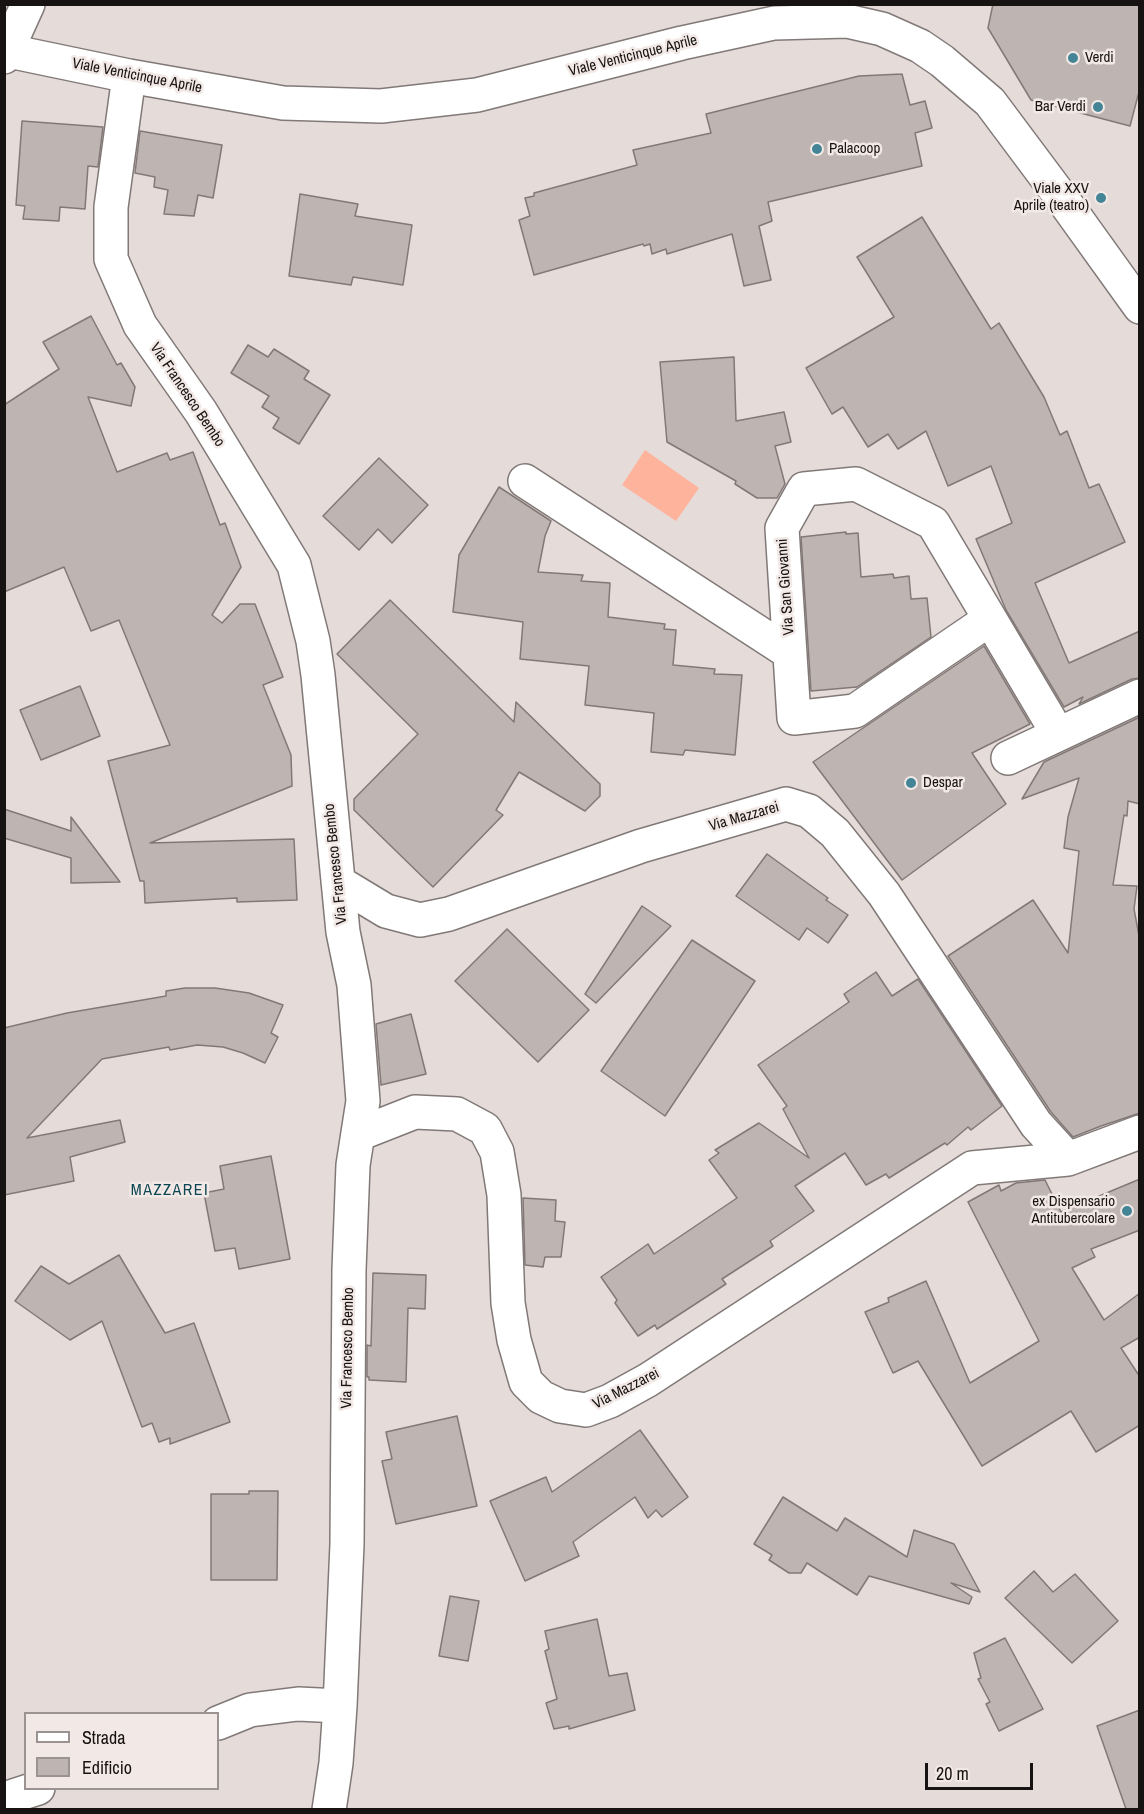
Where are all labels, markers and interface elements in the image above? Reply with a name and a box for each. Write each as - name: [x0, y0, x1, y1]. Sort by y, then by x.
- street label: Viale Venticinque Aprile: [567, 31, 699, 81]
- place label: Verdi: [1085, 49, 1114, 67]
- marker: Verdi: [1066, 51, 1080, 65]
- street label: Viale Venticinque Aprile: [71, 55, 203, 97]
- place label: Bar Verdi: [1035, 98, 1086, 116]
- marker: Bar Verdi: [1091, 100, 1105, 114]
- place label: Palacoop: [829, 140, 880, 158]
- marker: Palacoop: [810, 142, 824, 156]
- place label: Viale XXV Aprile (teatro): [1014, 180, 1089, 215]
- marker: Viale XXV Aprile (teatro): [1094, 191, 1108, 205]
- street label: Via Francesco Bembo: [146, 340, 228, 450]
- street label: Via San Giovanni: [774, 538, 798, 636]
- place label: Despar: [923, 774, 963, 792]
- marker: Despar: [904, 776, 918, 790]
- street label: Via Mazzarei: [707, 798, 781, 836]
- street label: Via Francesco Bembo: [321, 803, 351, 925]
- district label: MAZZAREI: [131, 1181, 209, 1201]
- place label: ex Dispensario Antitubercolare: [1032, 1193, 1115, 1228]
- marker: ex Dispensario Antitubercolare: [1120, 1204, 1134, 1218]
- street label: Via Francesco Bembo: [338, 1287, 358, 1409]
- street label: Via Mazzarei: [590, 1365, 662, 1413]
- legend: [24, 1712, 219, 1790]
- text: Strada: [82, 1725, 126, 1750]
- scale bar: [928, 1751, 1036, 1789]
- text: Edificio: [82, 1755, 132, 1780]
- text: 20 m: [936, 1761, 969, 1786]

